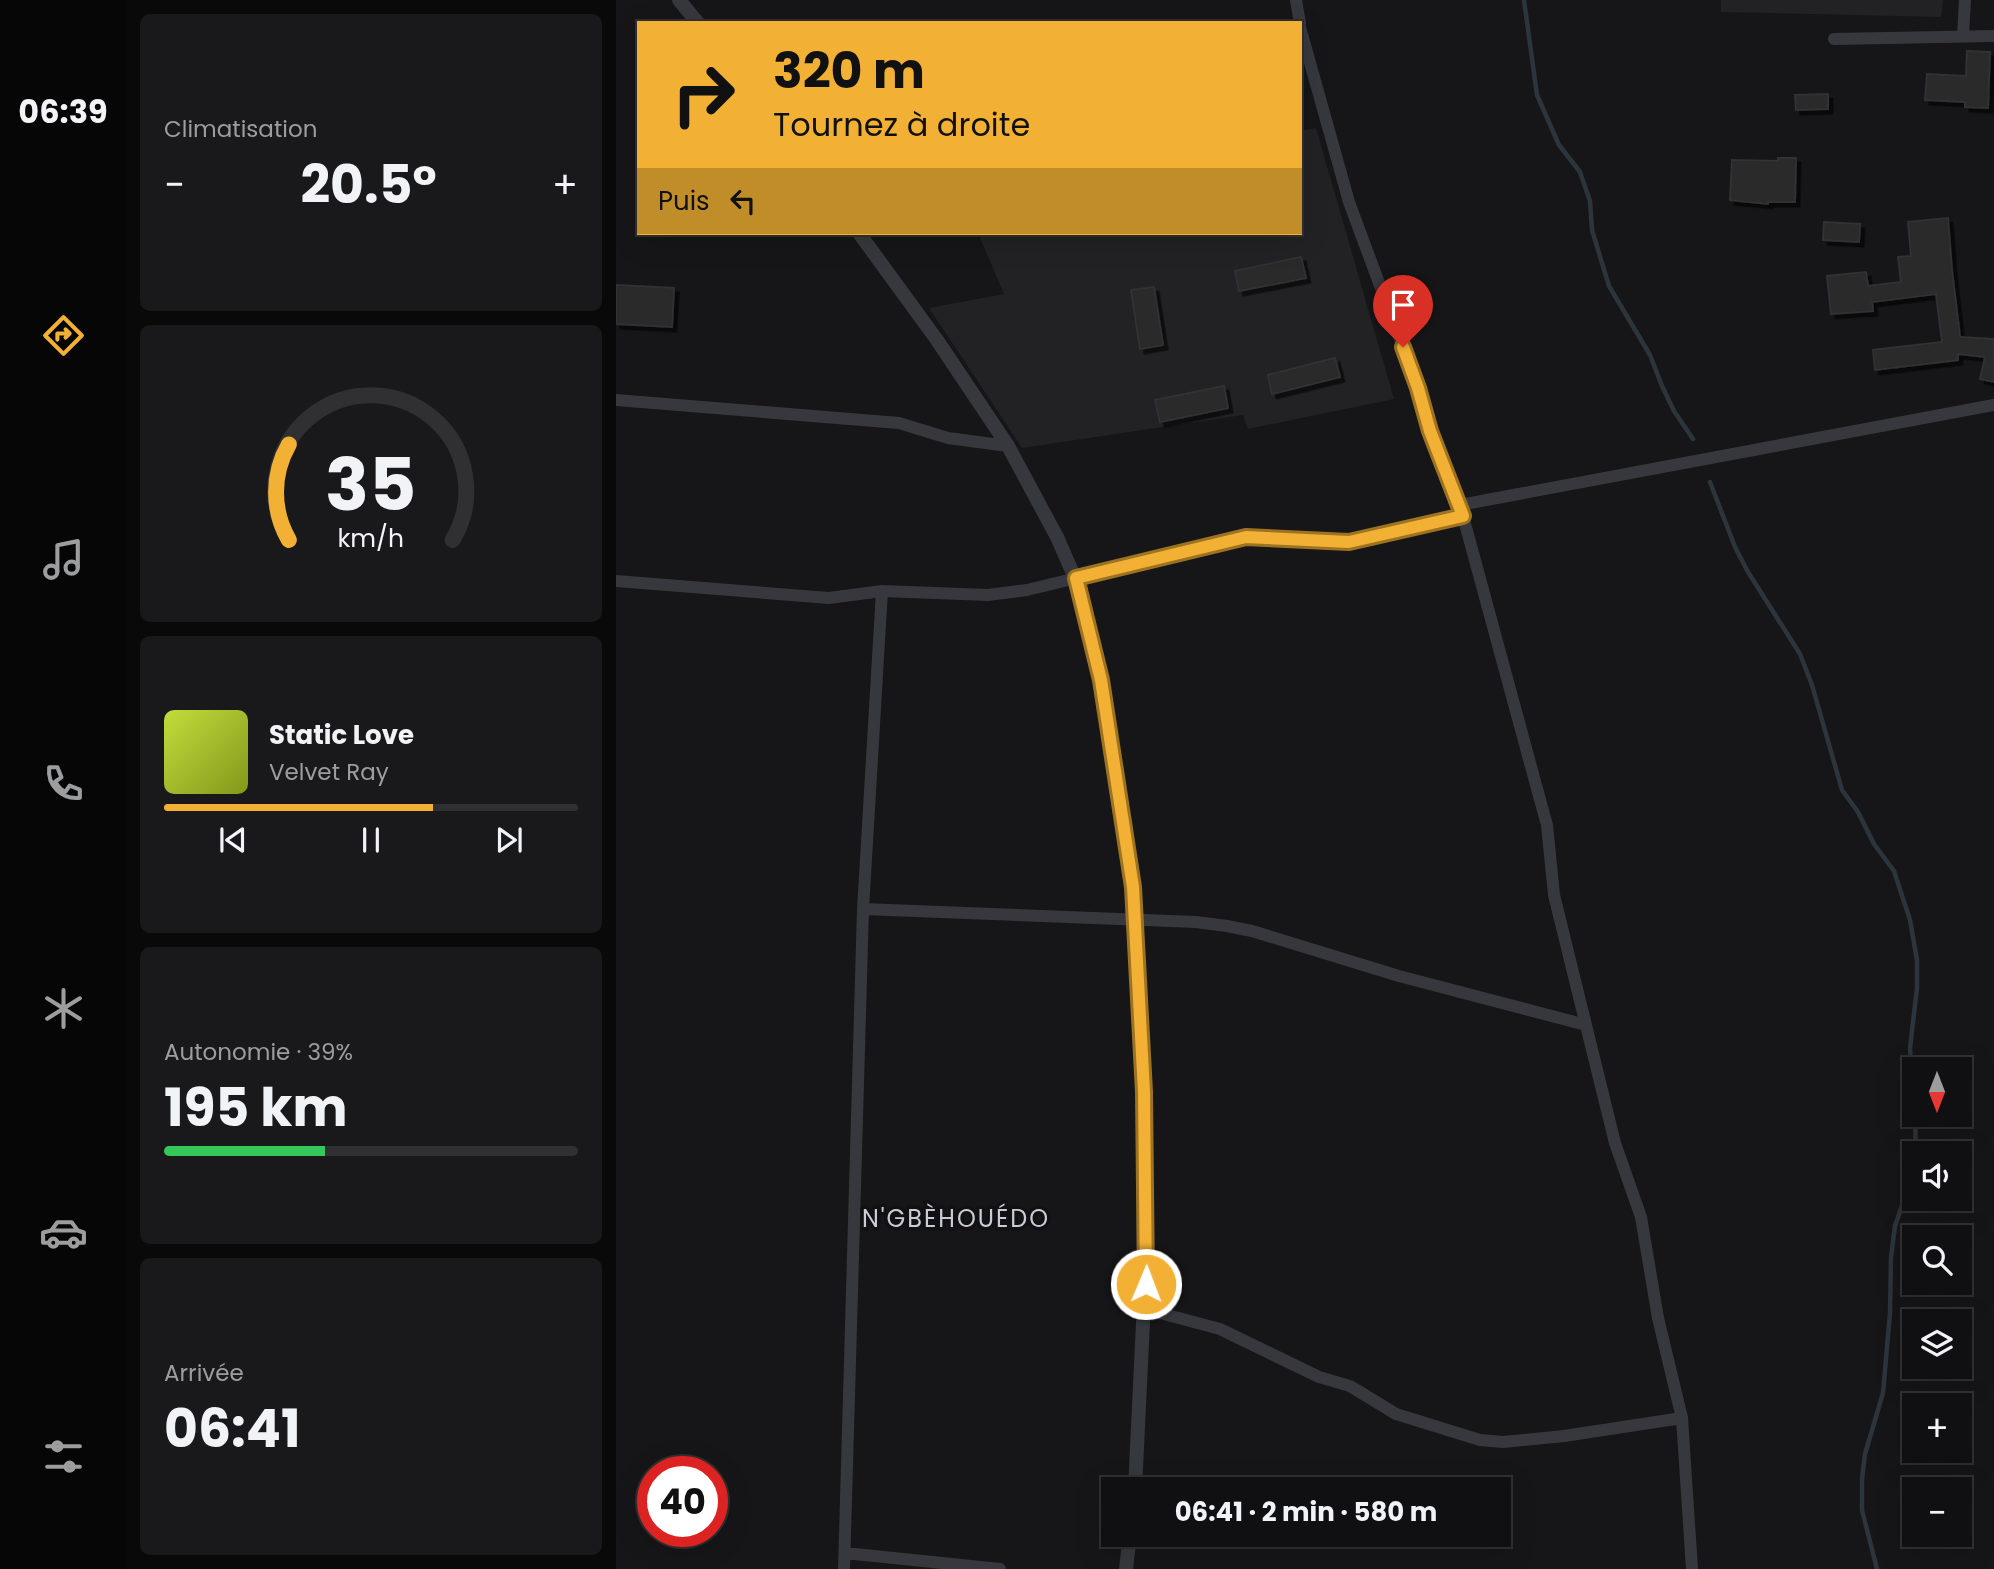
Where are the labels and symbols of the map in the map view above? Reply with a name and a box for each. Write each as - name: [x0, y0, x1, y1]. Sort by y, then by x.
- pin: [1373, 275, 1433, 347]
- north arrow: [1902, 1057, 1972, 1127]
- district label: N'GBÈHOUÉDO: [862, 1202, 1050, 1235]
- position arrow: [1109, 1247, 1183, 1321]
- speed limit sign: 40: [637, 1456, 728, 1547]

